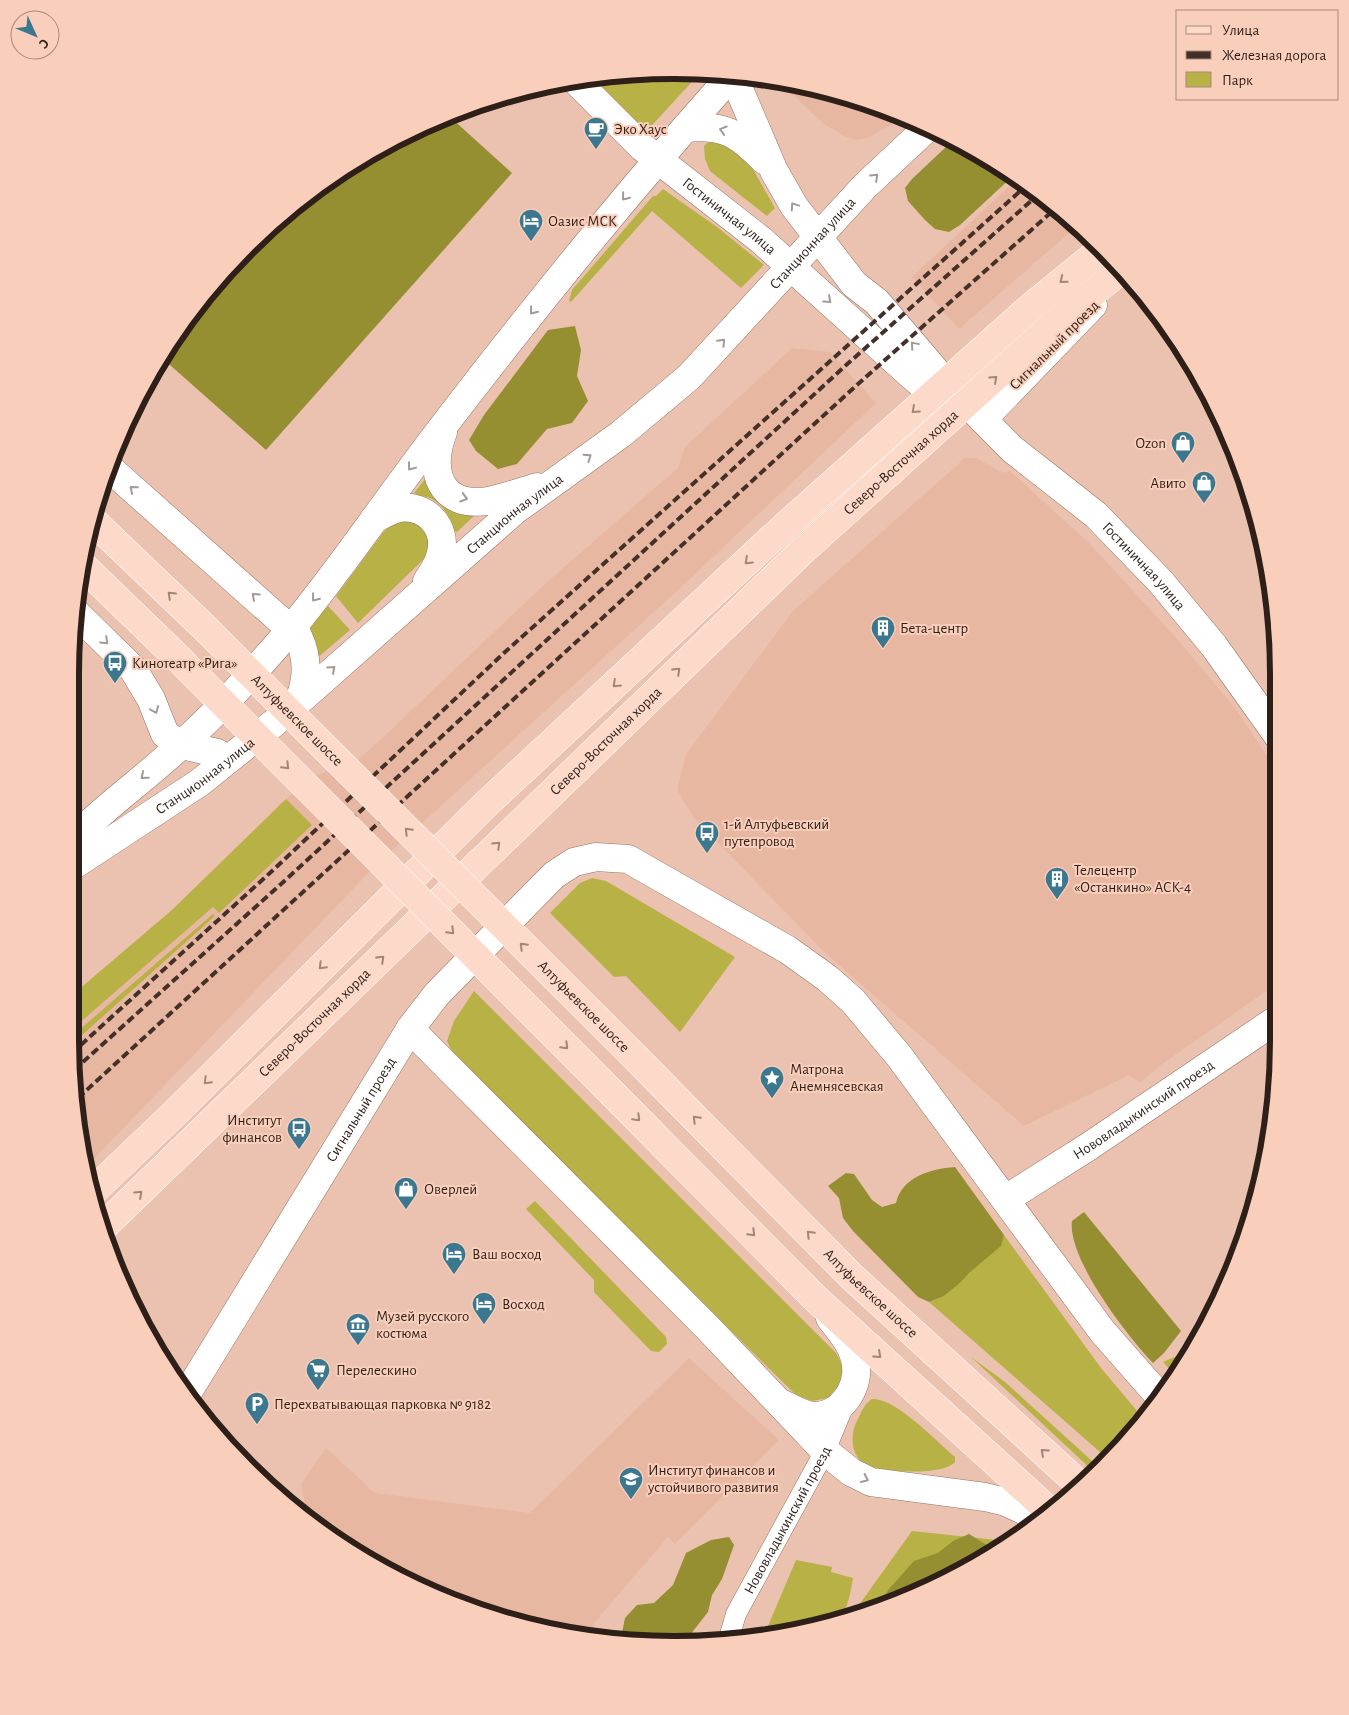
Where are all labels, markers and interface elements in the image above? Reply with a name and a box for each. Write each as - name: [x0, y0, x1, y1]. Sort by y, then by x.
- north arrow: [10, 10, 60, 60]
- legend: [1176, 10, 1339, 100]
- text: Улица: [1222, 23, 1259, 38]
- text: С: [36, 36, 51, 51]
- text: Железная дорога: [1222, 48, 1327, 63]
- text: Парк: [1222, 73, 1253, 88]
- cafe icon: Эко Хаус: [583, 116, 609, 150]
- place label: Эко Хаус: [614, 122, 667, 137]
- one-way arrow: [720, 125, 728, 135]
- one-way arrow: [870, 174, 879, 183]
- street label: Гостиничная улица: [680, 175, 779, 258]
- one-way arrow: [622, 192, 631, 201]
- street label: Станционная улица: [767, 194, 859, 292]
- one-way arrow: [791, 202, 800, 211]
- hotel icon: Оазис МСК: [518, 208, 544, 242]
- place label: Оазис МСК: [548, 214, 617, 229]
- one-way arrow: [1060, 275, 1069, 283]
- one-way arrow: [822, 294, 831, 303]
- street label: Сигнальный проезд: [1007, 298, 1102, 393]
- one-way arrow: [531, 305, 539, 314]
- one-way arrow: [717, 339, 726, 348]
- one-way arrow: [911, 342, 920, 351]
- one-way arrow: [988, 376, 997, 385]
- one-way arrow: [911, 405, 920, 414]
- street label: Северо-Восточная хорда: [841, 407, 961, 518]
- shop icon: Ozon: [1170, 430, 1196, 464]
- place label: Ozon: [1136, 436, 1166, 451]
- one-way arrow: [582, 454, 591, 462]
- one-way arrow: [408, 462, 417, 471]
- shop icon: Авито: [1191, 470, 1217, 504]
- street label: Станционная улица: [464, 471, 566, 557]
- place label: Авито: [1150, 476, 1186, 491]
- one-way arrow: [129, 486, 138, 495]
- one-way arrow: [459, 493, 468, 503]
- street label: Гостиничная улица: [1099, 519, 1188, 613]
- one-way arrow: [744, 555, 753, 564]
- one-way arrow: [168, 592, 177, 601]
- one-way arrow: [313, 592, 321, 601]
- one-way arrow: [251, 593, 260, 602]
- building icon: Бета-центр: [870, 615, 896, 649]
- place label: Бета-центр: [900, 621, 969, 636]
- one-way arrow: [99, 635, 108, 644]
- bus stop icon: Кинотеатр «Рига»: [102, 650, 128, 684]
- place label: Кинотеатр «Рига»: [132, 656, 237, 671]
- one-way arrow: [327, 666, 336, 675]
- one-way arrow: [671, 668, 680, 677]
- street label: Алтуфьевское шоссе: [248, 672, 346, 769]
- one-way arrow: [613, 678, 622, 687]
- street label: Северо-Восточная хорда: [547, 684, 665, 799]
- one-way arrow: [149, 705, 160, 714]
- street label: Станционная улица: [153, 735, 258, 817]
- one-way arrow: [281, 761, 290, 770]
- one-way arrow: [140, 770, 149, 779]
- place label: 1-й Алтуфьевский путепровод: [724, 817, 829, 849]
- bus stop icon: 1-й Алтуфьевский путепровод: [694, 820, 720, 854]
- one-way arrow: [405, 828, 414, 837]
- one-way arrow: [492, 842, 501, 851]
- place label: Телецентр «Останкино» АСК-4: [1074, 863, 1191, 895]
- building icon: Телецентр «Останкино» АСК-4: [1044, 866, 1070, 900]
- one-way arrow: [445, 925, 454, 934]
- one-way arrow: [520, 942, 529, 951]
- one-way arrow: [375, 956, 384, 965]
- street label: Алтуфьевское шоссе: [535, 958, 633, 1055]
- one-way arrow: [319, 960, 328, 969]
- street label: Северо-Восточная хорда: [256, 966, 373, 1080]
- one-way arrow: [560, 1040, 569, 1049]
- street label: Сигнальный проезд: [323, 1055, 399, 1165]
- street label: Нововладыкинский проезд: [1071, 1057, 1217, 1162]
- place label: Матрона Анемнясевская: [790, 1062, 884, 1094]
- place icon: Матрона Анемнясевская: [759, 1065, 785, 1099]
- one-way arrow: [204, 1075, 213, 1084]
- one-way arrow: [631, 1112, 640, 1121]
- place label: Институт финансов: [222, 1113, 283, 1145]
- one-way arrow: [692, 1115, 701, 1124]
- bus stop icon: Институт финансов: [286, 1116, 312, 1150]
- shop icon: Оверлей: [393, 1176, 419, 1210]
- place label: Оверлей: [424, 1182, 477, 1197]
- one-way arrow: [133, 1191, 142, 1200]
- one-way arrow: [746, 1227, 755, 1236]
- one-way arrow: [807, 1231, 816, 1240]
- hotel icon: Ваш восход: [441, 1241, 467, 1275]
- street label: Алтуфьевское шоссе: [821, 1246, 920, 1341]
- place label: Ваш восход: [472, 1247, 542, 1262]
- hotel icon: Восход: [471, 1291, 497, 1325]
- place label: Восход: [502, 1297, 545, 1312]
- place label: Музей русского костюма: [376, 1309, 469, 1341]
- museum icon: Музей русского костюма: [345, 1312, 371, 1346]
- one-way arrow: [873, 1349, 882, 1358]
- supermarket icon: Перелескино: [305, 1357, 331, 1391]
- place label: Перелескино: [336, 1363, 417, 1378]
- parking icon: Перехватывающая парковка № 9182: [244, 1391, 270, 1425]
- place label: Перехватывающая парковка № 9182: [274, 1397, 491, 1412]
- street label: Нововладыкинский проезд: [741, 1444, 834, 1597]
- one-way arrow: [1041, 1449, 1050, 1458]
- place label: Институт финансов и устойчивого развития: [647, 1463, 779, 1495]
- school or university icon: Институт финансов и устойчивого развития: [618, 1466, 644, 1500]
- one-way arrow: [860, 1472, 869, 1483]

